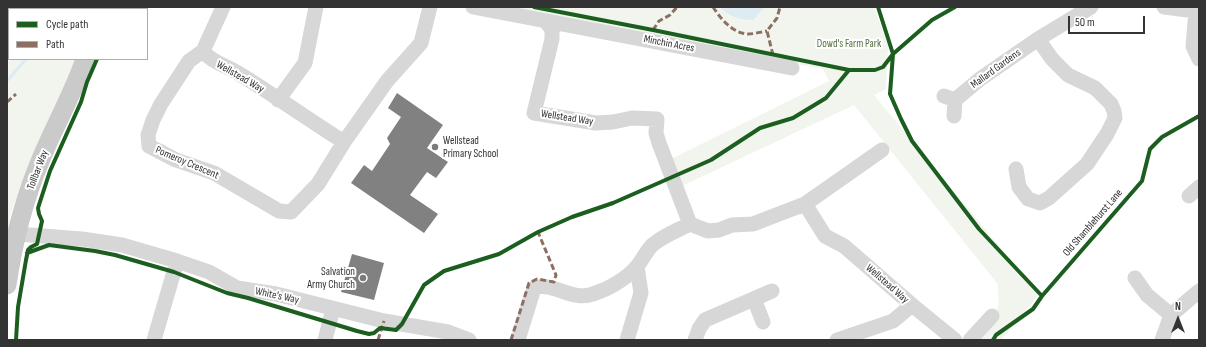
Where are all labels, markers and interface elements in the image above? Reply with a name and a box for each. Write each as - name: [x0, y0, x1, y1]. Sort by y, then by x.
- legend: [8, 8, 148, 60]
- scale bar: [1070, 8, 1147, 34]
- text: 50 m: [1075, 15, 1095, 30]
- text: Cycle path: [46, 17, 88, 32]
- street label: Minchin Acres: [642, 33, 696, 55]
- text: Path: [46, 37, 64, 52]
- park label: Dowd's Farm Park: [817, 37, 881, 51]
- street label: Mallard Gardens: [968, 46, 1024, 92]
- street label: Wellstead Way: [214, 58, 266, 96]
- street label: Wellstead Way: [540, 107, 594, 129]
- place label: Wellstead Primary School: [443, 134, 498, 160]
- marker: Wellstead Primary School: [430, 142, 440, 152]
- street label: Pomeroy Crescent: [153, 144, 221, 182]
- street label: Tollbar Way: [24, 148, 52, 192]
- street label: Old Shamblehurst Lane: [1060, 187, 1126, 259]
- street label: Wellstead Way: [863, 262, 911, 306]
- place label: Salvation Army Church: [307, 265, 355, 291]
- marker: Salvation Army Church: [358, 273, 368, 283]
- street label: White's Way: [254, 285, 300, 307]
- north arrow: [1158, 299, 1198, 339]
- text: N: [1175, 300, 1181, 313]

